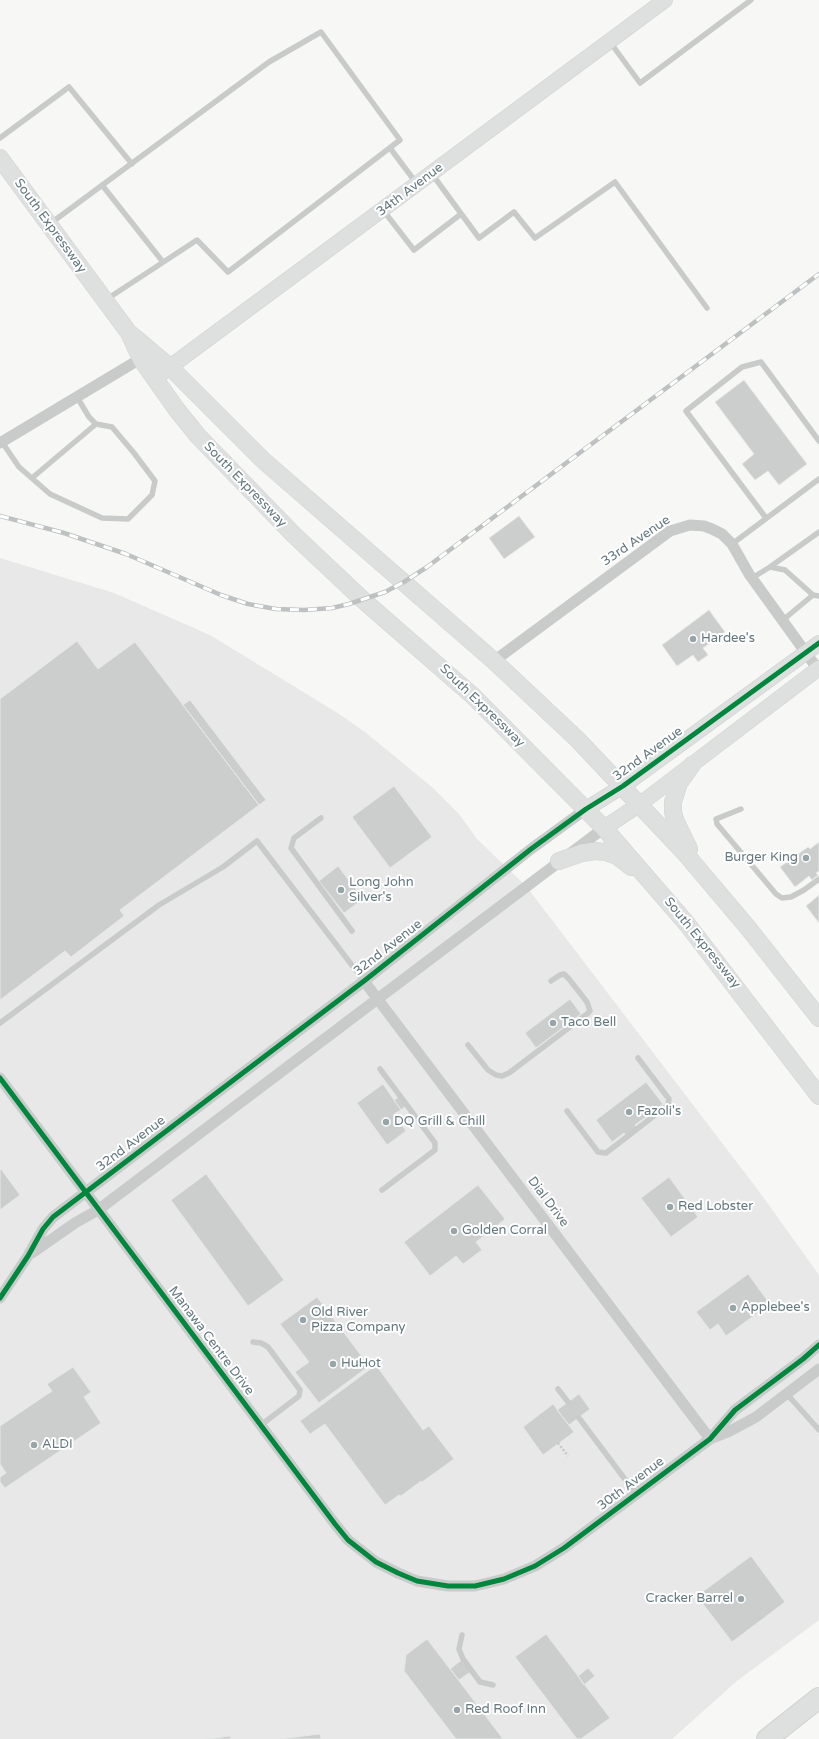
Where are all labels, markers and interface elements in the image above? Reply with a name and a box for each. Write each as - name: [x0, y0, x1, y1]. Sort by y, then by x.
- street label: 34th Avenue: [374, 160, 446, 220]
- street label: South Expressway: [11, 176, 89, 276]
- street label: South Expressway: [200, 439, 290, 531]
- street label: 33rd Avenue: [599, 512, 673, 570]
- place label: Hardee's: [701, 631, 755, 647]
- marker: Hardee's: [688, 634, 698, 644]
- street label: South Expressway: [436, 661, 528, 751]
- street label: 32nd Avenue: [610, 723, 686, 785]
- place label: Burger King: [724, 850, 798, 866]
- marker: Burger King: [801, 853, 811, 863]
- place label: Long John Silver's: [349, 875, 414, 906]
- marker: Long John Silver's: [336, 885, 346, 895]
- street label: South Expressway: [661, 894, 743, 992]
- street label: 32nd Avenue: [351, 917, 425, 979]
- place label: Taco Bell: [561, 1015, 616, 1031]
- marker: Taco Bell: [548, 1018, 558, 1028]
- place label: Fazoli's: [637, 1104, 681, 1120]
- marker: Fazoli's: [624, 1107, 634, 1117]
- street label: 32nd Avenue: [93, 1113, 169, 1175]
- place label: DQ Grill & Chill: [394, 1114, 485, 1130]
- marker: DQ Grill & Chill: [381, 1117, 391, 1127]
- street label: Dial Drive: [524, 1174, 572, 1230]
- place label: Red Lobster: [678, 1199, 753, 1215]
- marker: Red Lobster: [665, 1202, 675, 1212]
- place label: Golden Corral: [462, 1223, 547, 1239]
- marker: Golden Corral: [449, 1226, 459, 1236]
- street label: Manawa Centre Drive: [165, 1283, 257, 1399]
- place label: Applebee's: [741, 1300, 810, 1316]
- marker: Applebee's: [728, 1303, 738, 1313]
- place label: Old River Pizza Company: [311, 1305, 405, 1336]
- marker: Old River Pizza Company: [298, 1315, 308, 1325]
- place label: HuHot: [341, 1356, 381, 1372]
- marker: HuHot: [328, 1359, 338, 1369]
- place label: ALDI: [42, 1437, 73, 1453]
- marker: ALDI: [29, 1440, 39, 1450]
- street label: 30th Avenue: [595, 1454, 667, 1514]
- place label: Cracker Barrel: [645, 1591, 733, 1607]
- marker: Cracker Barrel: [736, 1594, 746, 1604]
- place label: Red Roof Inn: [465, 1702, 546, 1718]
- marker: Red Roof Inn: [452, 1705, 462, 1715]

